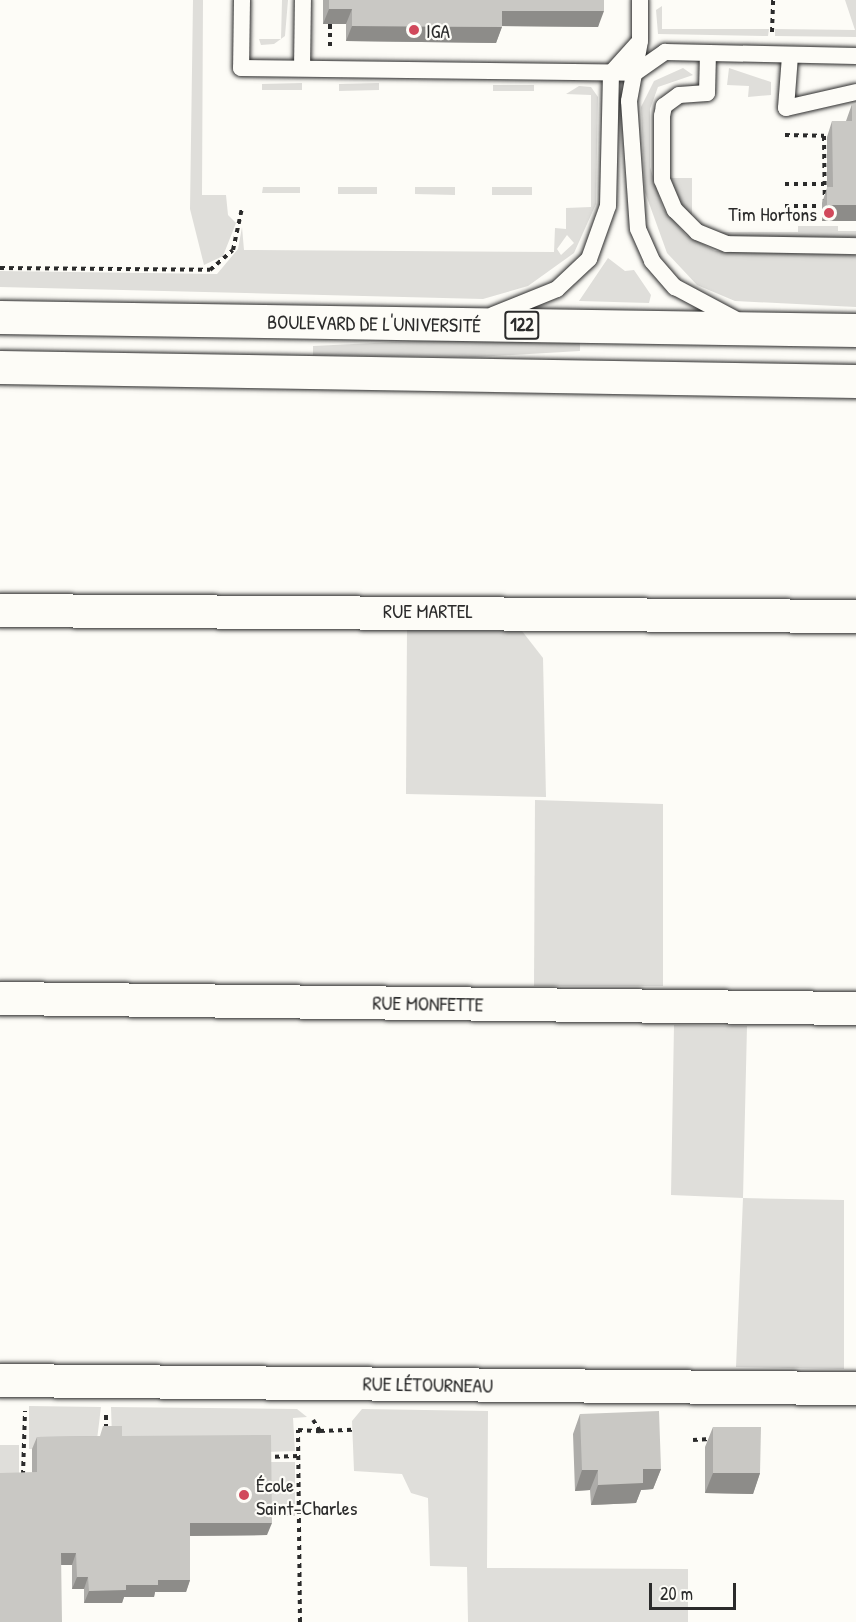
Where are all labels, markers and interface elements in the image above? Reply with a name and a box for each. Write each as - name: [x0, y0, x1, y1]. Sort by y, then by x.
- place label: IGA: [426, 18, 450, 42]
- marker: IGA: [407, 23, 421, 37]
- place label: Tim Hortons: [728, 201, 817, 225]
- marker: Tim Hortons: [822, 206, 836, 220]
- street label: BOULEVARD DE L'UNIVERSITÉ: [267, 309, 481, 337]
- road number: 122: [504, 310, 540, 340]
- street label: RUE MARTEL: [383, 598, 473, 622]
- street label: RUE MONFETTE: [372, 990, 484, 1016]
- street label: RUE LÉTOURNEAU: [363, 1371, 493, 1397]
- place label: École Saint-Charles: [256, 1472, 357, 1519]
- marker: École Saint-Charles: [237, 1488, 251, 1502]
- scale bar: [652, 1571, 739, 1609]
- text: 20 m: [660, 1581, 693, 1606]

